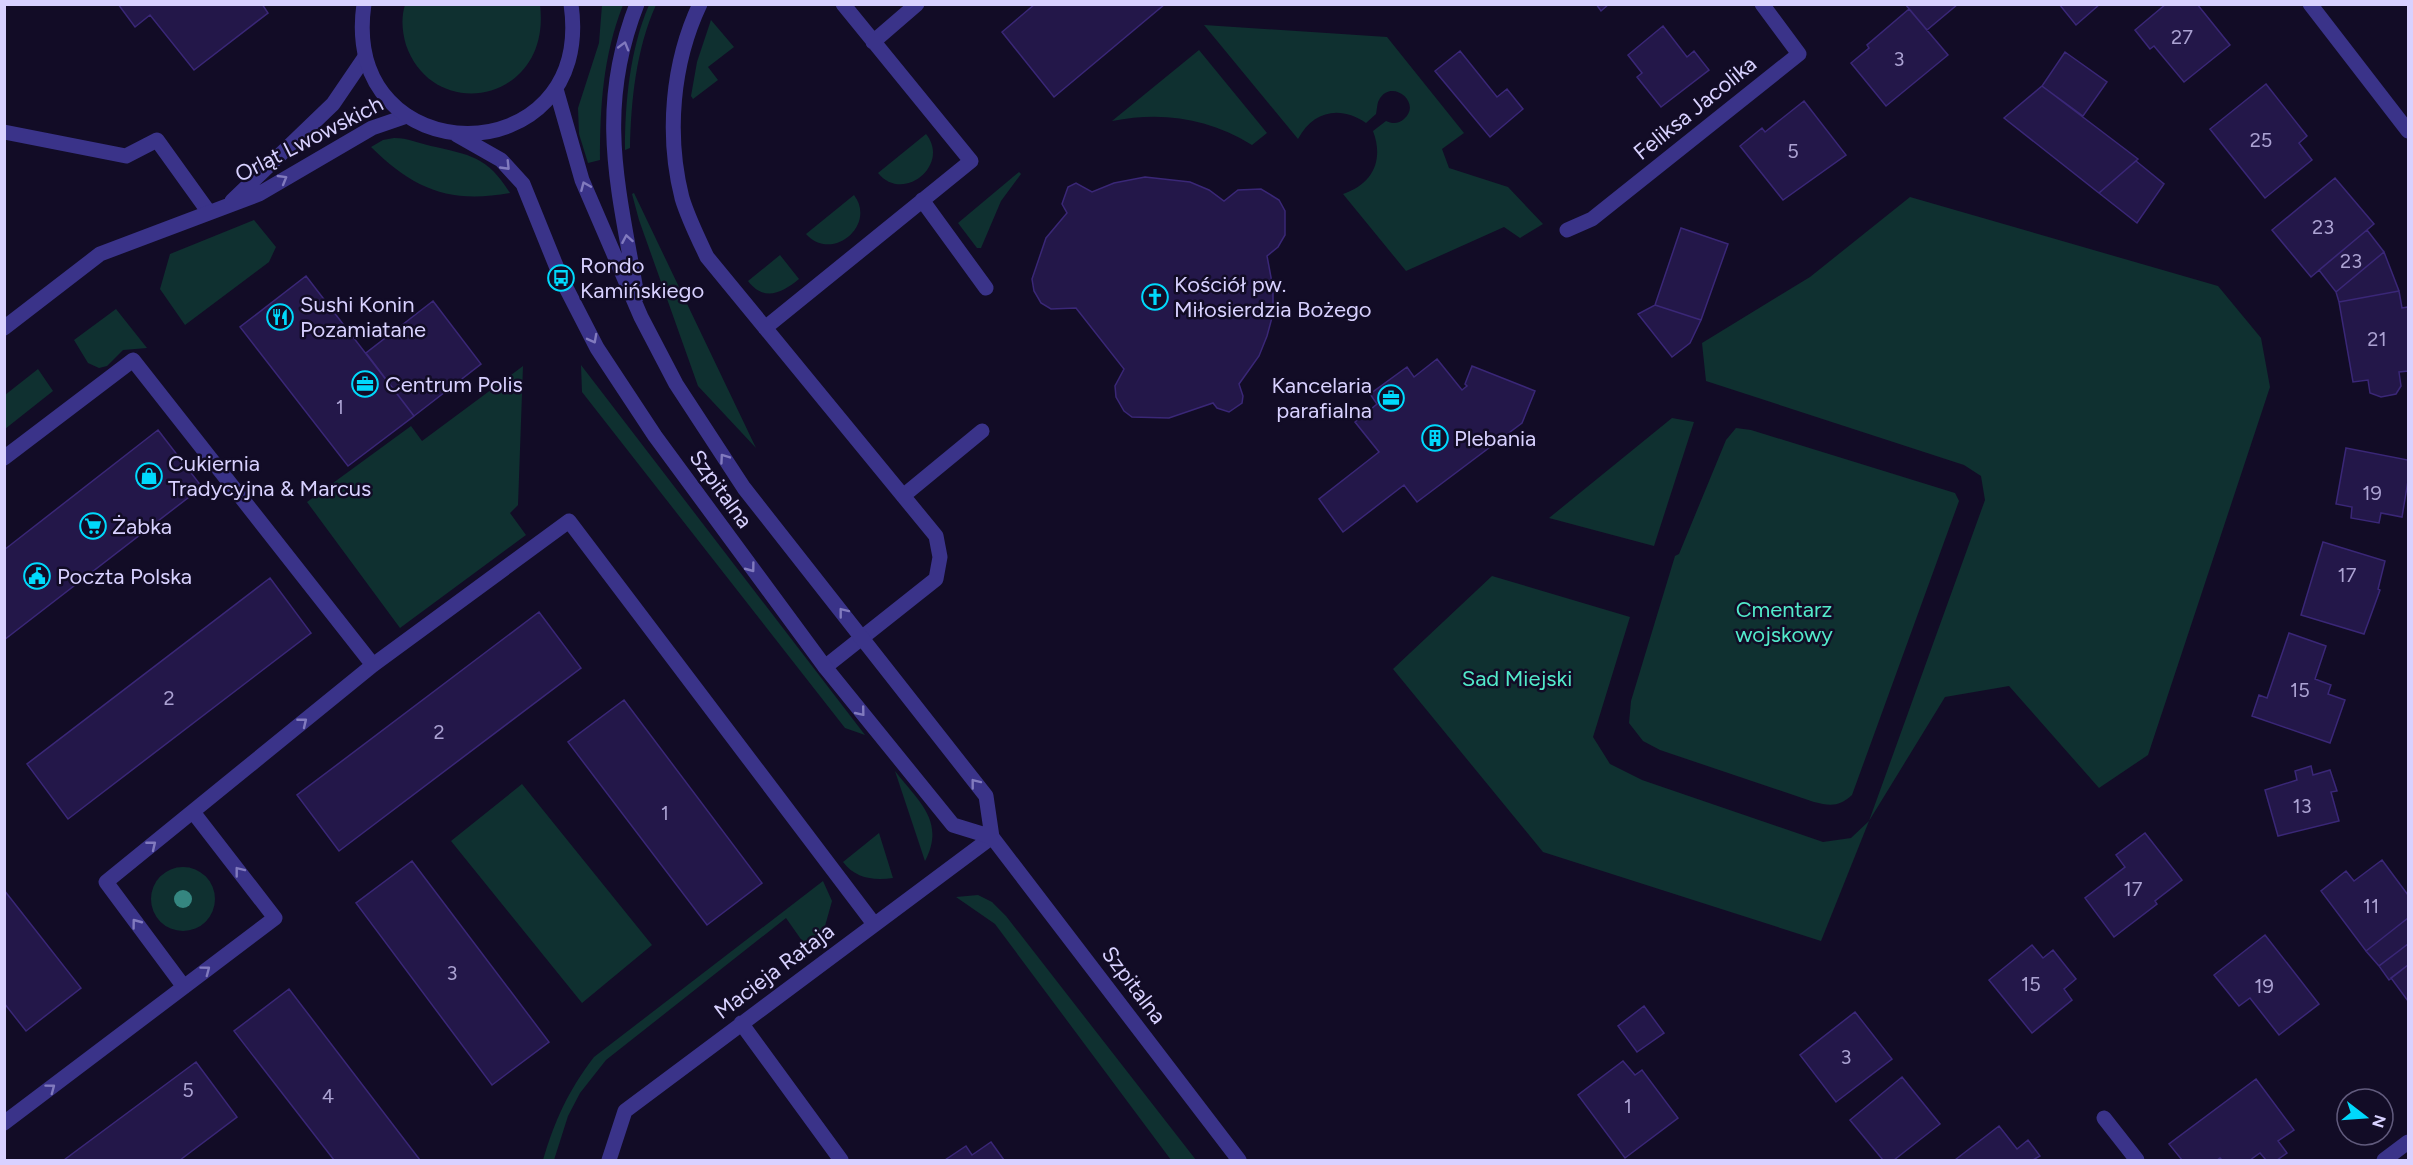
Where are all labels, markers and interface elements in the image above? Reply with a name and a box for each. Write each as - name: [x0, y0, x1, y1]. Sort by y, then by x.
- house number: 27: [2171, 25, 2193, 49]
- one-way arrow: [617, 41, 629, 52]
- house number: 3: [1894, 47, 1904, 71]
- street label: Feliksa Jacolika: [1628, 50, 1762, 166]
- street label: Orląt Lwowskich: [230, 90, 388, 188]
- house number: 25: [2250, 128, 2272, 152]
- house number: 5: [1787, 139, 1799, 163]
- one-way arrow: [499, 159, 510, 170]
- one-way arrow: [277, 175, 288, 187]
- one-way arrow: [580, 181, 592, 192]
- house number: 23: [2312, 215, 2334, 239]
- one-way arrow: [621, 234, 634, 244]
- house number: 23: [2340, 249, 2362, 273]
- place label: Rondo Kamińskiego: [580, 252, 704, 304]
- bus stop icon: Rondo Kamińskiego: [546, 263, 576, 293]
- place label: Kościół pw. Miłosierdzia Bożego: [1174, 271, 1372, 323]
- church icon: Kościół pw. Miłosierdzia Bożego: [1140, 282, 1170, 312]
- place label: Sushi Konin Pozamiatane: [300, 291, 426, 343]
- restaurant icon: Sushi Konin Pozamiatane: [265, 302, 295, 332]
- house number: 21: [2367, 327, 2387, 351]
- one-way arrow: [586, 333, 597, 344]
- office icon: Centrum Polis: [350, 369, 380, 399]
- place label: Centrum Polis: [385, 371, 523, 398]
- place label: Kancelaria parafialna: [1272, 372, 1372, 424]
- office icon: Kancelaria parafialna: [1376, 383, 1406, 413]
- house number: 1: [336, 395, 344, 419]
- building icon: Plebania: [1420, 423, 1450, 453]
- place label: Plebania: [1454, 425, 1536, 452]
- street label: Szpitalna: [684, 445, 758, 533]
- place label: Cukiernia Tradycyjna & Marcus: [168, 450, 371, 502]
- one-way arrow: [720, 454, 731, 465]
- shop icon: Cukiernia Tradycyjna & Marcus: [134, 461, 164, 491]
- house number: 19: [2362, 481, 2382, 505]
- supermarket icon: Żabka: [78, 511, 108, 541]
- place label: Żabka: [112, 513, 172, 540]
- public building icon: Poczta Polska: [22, 561, 52, 591]
- one-way arrow: [744, 561, 755, 572]
- place label: Poczta Polska: [57, 563, 192, 590]
- house number: 17: [2338, 563, 2357, 587]
- park label: Cmentarz wojskowy: [1735, 596, 1833, 648]
- one-way arrow: [839, 608, 850, 619]
- park label: Sad Miejski: [1462, 665, 1572, 692]
- house number: 15: [2290, 678, 2310, 702]
- house number: 2: [163, 686, 175, 710]
- one-way arrow: [854, 705, 865, 716]
- one-way arrow: [296, 719, 307, 730]
- house number: 2: [433, 720, 445, 744]
- one-way arrow: [972, 779, 983, 790]
- house number: 13: [2292, 794, 2312, 818]
- house number: 1: [661, 801, 669, 825]
- one-way arrow: [145, 842, 156, 853]
- one-way arrow: [235, 867, 246, 878]
- house number: 17: [2124, 877, 2143, 901]
- house number: 11: [2363, 894, 2379, 918]
- street label: Macieja Rataja: [709, 917, 839, 1025]
- one-way arrow: [133, 918, 144, 929]
- street label: Szpitalna: [1096, 941, 1172, 1029]
- house number: 3: [447, 961, 457, 985]
- one-way arrow: [200, 966, 211, 977]
- house number: 15: [2021, 972, 2041, 996]
- house number: 19: [2254, 974, 2274, 998]
- house number: 3: [1841, 1045, 1851, 1069]
- house number: 5: [182, 1078, 194, 1102]
- one-way arrow: [44, 1084, 55, 1095]
- house number: 4: [322, 1084, 334, 1108]
- north arrow: [2335, 1087, 2395, 1147]
- house number: 1: [1624, 1094, 1632, 1118]
- text: N: [2368, 1113, 2390, 1130]

